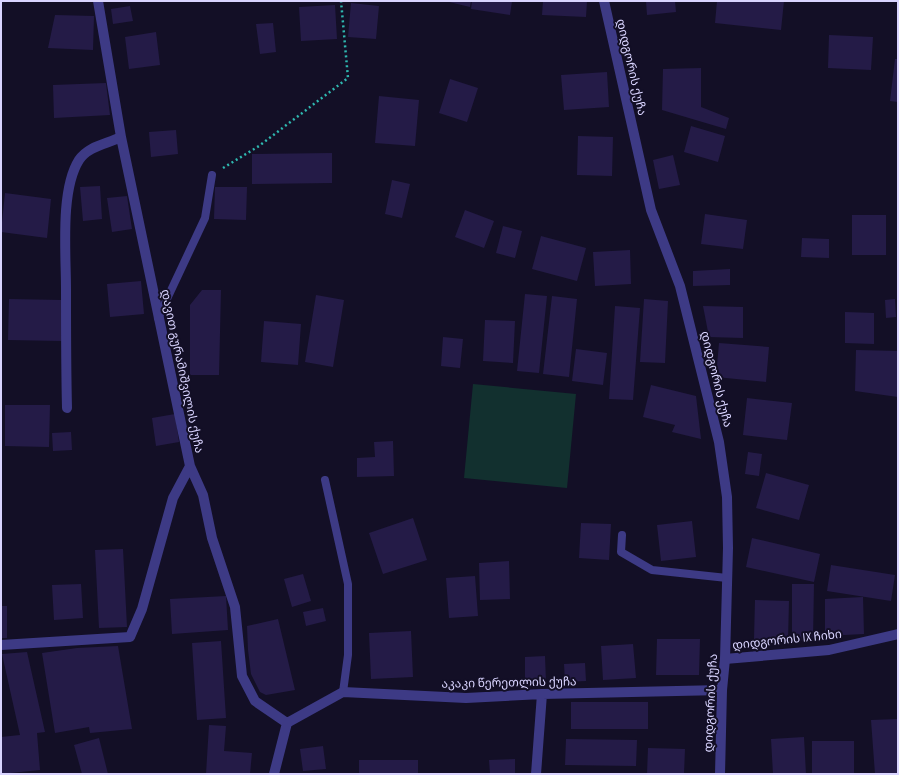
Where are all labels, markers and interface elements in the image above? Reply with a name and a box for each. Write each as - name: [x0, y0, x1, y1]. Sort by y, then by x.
- street label: დიდგორის ქუჩა: [613, 17, 650, 117]
- street label: დავით გურამიშვილის ქუჩა: [157, 288, 208, 454]
- street label: დიდგორის ქუჩა: [697, 329, 736, 429]
- street label: დიდგორის IX ჩიხი: [732, 626, 843, 653]
- street label: დიდგორის ქუჩა: [700, 653, 721, 753]
- street label: აკაკი წერეთლის ქუჩა: [441, 673, 577, 692]

